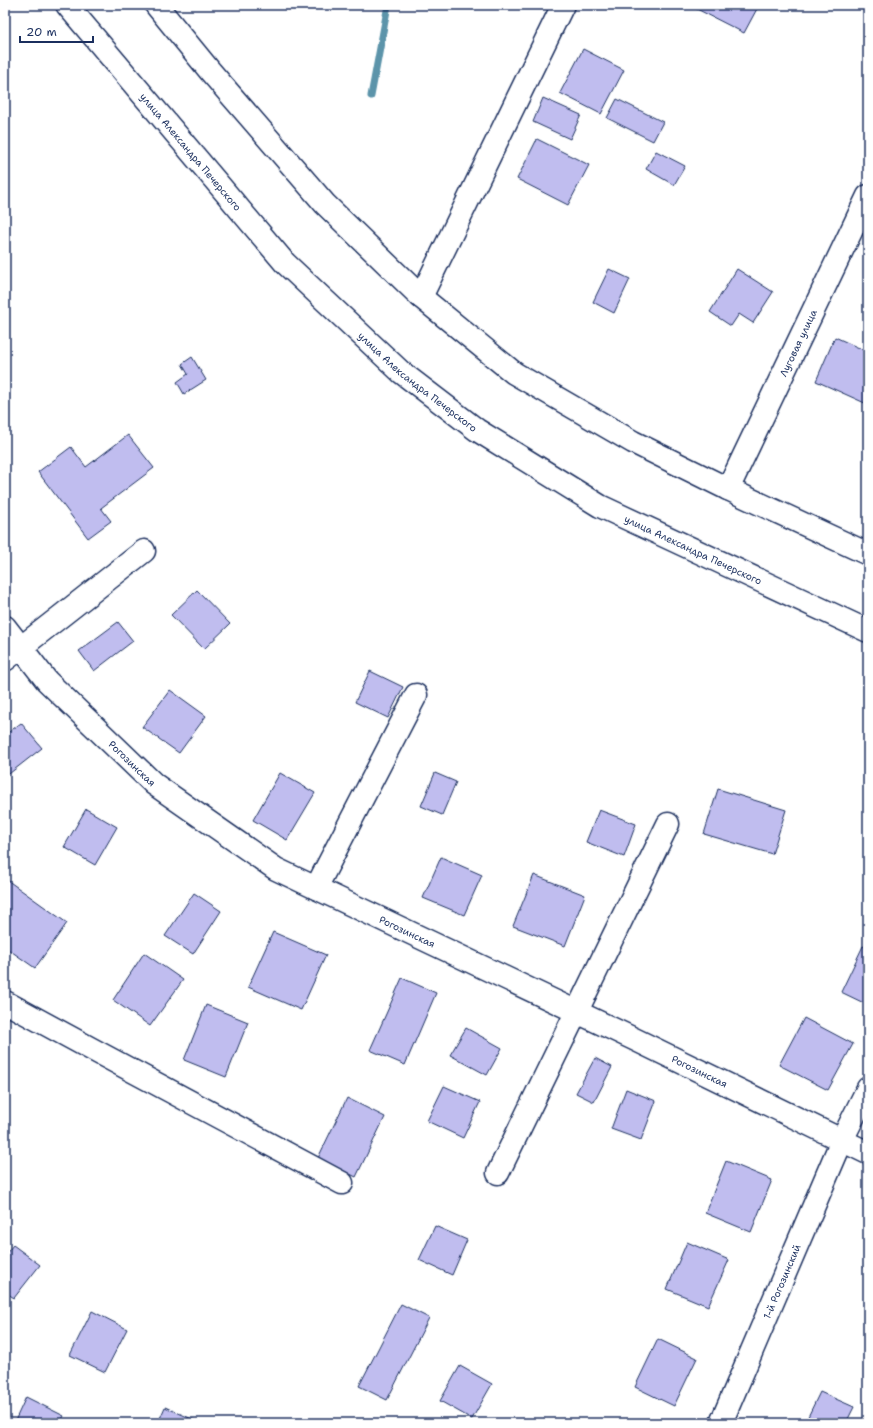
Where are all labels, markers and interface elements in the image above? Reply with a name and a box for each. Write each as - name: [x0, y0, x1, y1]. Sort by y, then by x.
- scale bar: [20, 18, 93, 44]
- text: 20 m: [26, 24, 57, 40]
- street label: улица Александра Печерского: [137, 90, 244, 213]
- street label: Луговая улица: [776, 306, 820, 379]
- street label: улица Александра Печерского: [356, 329, 480, 434]
- street label: улица Александра Печерского: [622, 512, 764, 587]
- street label: Рогозинская: [106, 738, 159, 789]
- street label: Рогозинская: [377, 912, 437, 950]
- street label: Рогозинская: [670, 1052, 730, 1090]
- street label: 1-й Рогозинский: [760, 1242, 803, 1321]

